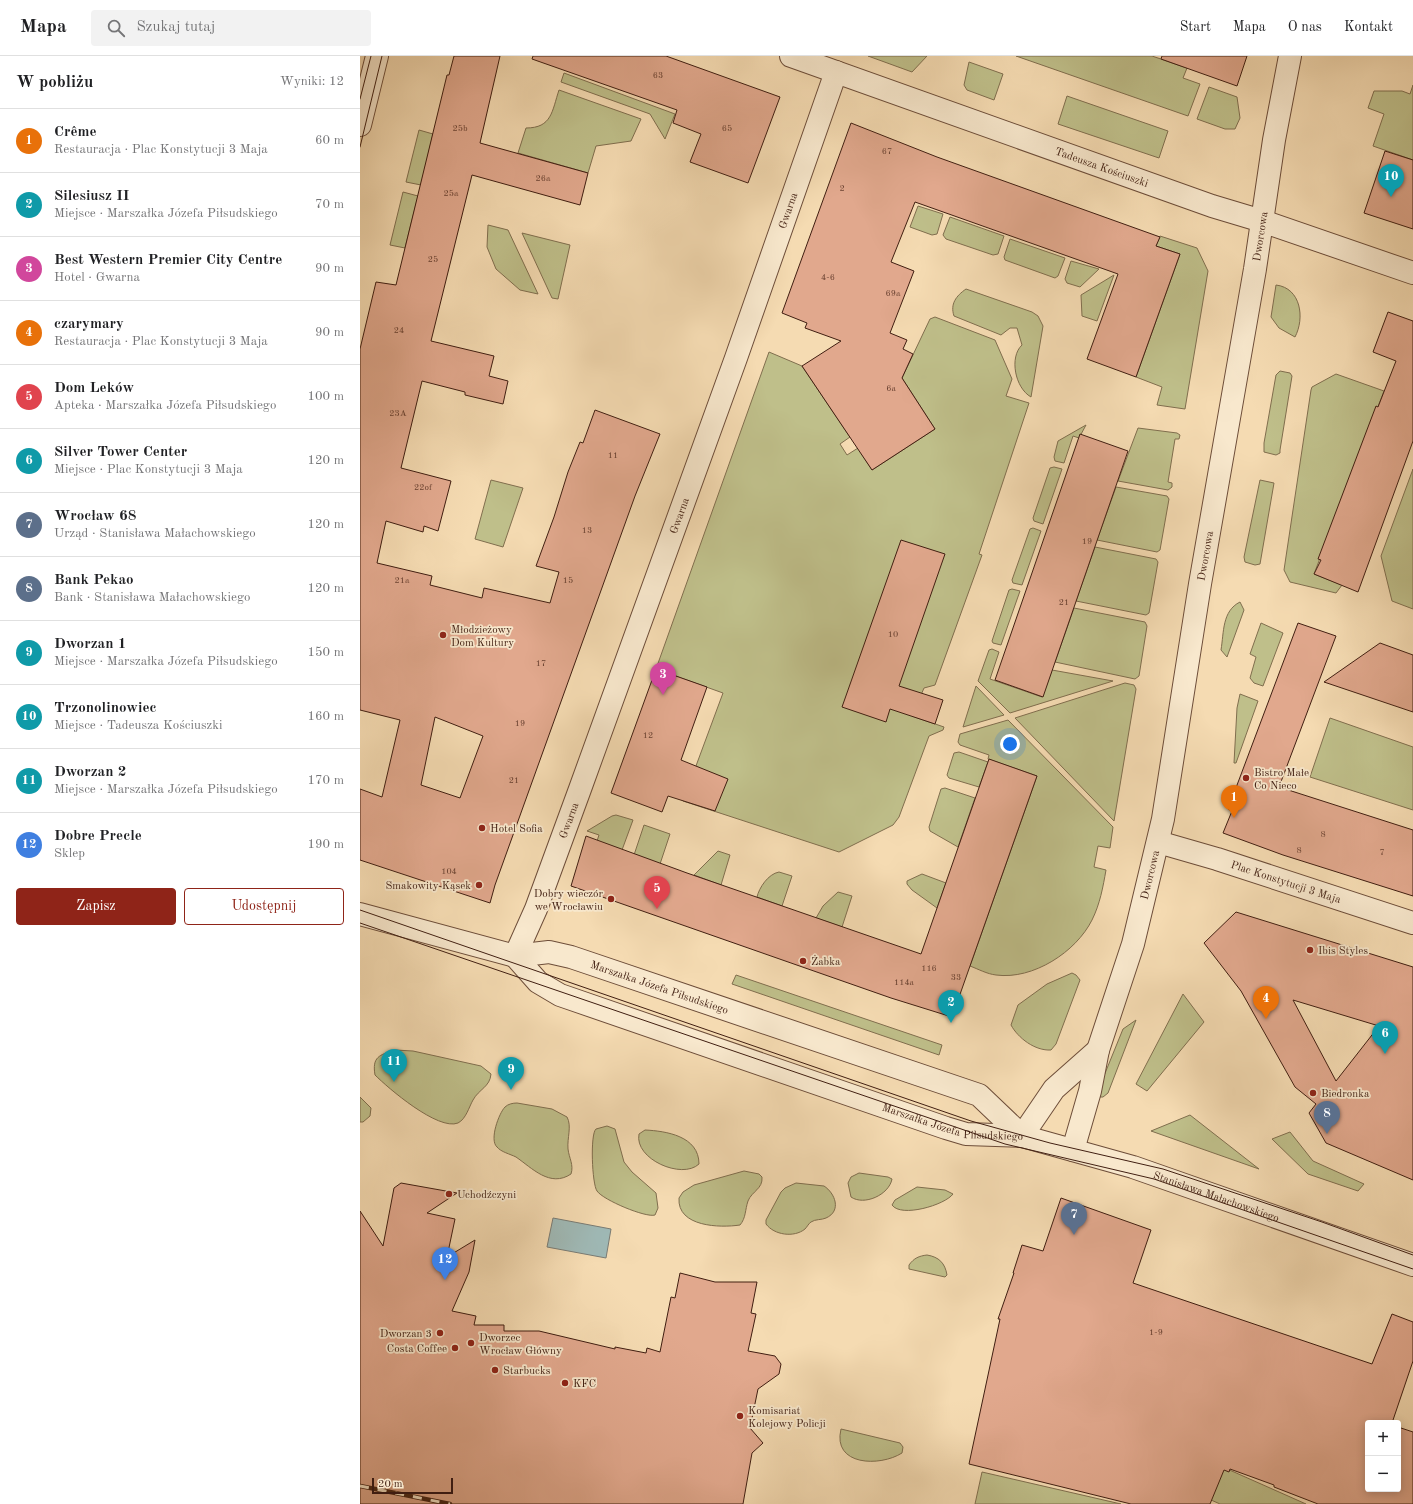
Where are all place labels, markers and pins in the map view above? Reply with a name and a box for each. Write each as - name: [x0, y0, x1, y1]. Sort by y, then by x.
- pin: 10: [1378, 164, 1404, 197]
- place label: Młodzieżowy Dom Kultury: [451, 625, 514, 649]
- marker: Młodzieżowy Dom Kultury: [438, 630, 448, 640]
- pin: 3: [650, 662, 676, 695]
- place label: Bistro Małe Co Nieco: [1254, 768, 1309, 792]
- marker: Bistro Małe Co Nieco: [1241, 773, 1251, 783]
- pin: 1: [1221, 785, 1247, 818]
- marker: Hotel Sofia: [477, 823, 487, 833]
- place label: Hotel Sofia: [490, 824, 543, 835]
- pin: 5: [644, 876, 670, 909]
- marker: Smakowity Kąsek: [474, 880, 484, 890]
- place label: Smakowity Kąsek: [385, 881, 471, 892]
- place label: Dobry wieczór we Wrocławiu: [534, 889, 603, 913]
- marker: Dobry wieczór we Wrocławiu: [606, 894, 616, 904]
- marker: Ibis Styles: [1305, 945, 1315, 955]
- place label: Ibis Styles: [1318, 946, 1368, 957]
- place label: Żabka: [811, 955, 841, 968]
- marker: Żabka: [798, 956, 808, 966]
- pin: 4: [1253, 986, 1279, 1019]
- pin: 2: [938, 990, 964, 1023]
- pin: 6: [1372, 1021, 1398, 1054]
- pin: 11: [381, 1049, 407, 1082]
- pin: 9: [498, 1057, 524, 1090]
- marker: Biedronka: [1308, 1088, 1318, 1098]
- place label: Biedronka: [1321, 1089, 1370, 1100]
- pin: 8: [1314, 1101, 1340, 1134]
- marker: Uchodźczyni: [444, 1189, 454, 1199]
- place label: Uchodźczyni: [457, 1190, 516, 1201]
- pin: 7: [1061, 1202, 1087, 1235]
- pin: 12: [432, 1247, 458, 1280]
- marker: Dworzan 3: [435, 1328, 445, 1338]
- place label: Dworzan 3: [380, 1329, 432, 1340]
- place label: Dworzec Wrocław Główny: [479, 1333, 562, 1357]
- marker: Dworzec Wrocław Główny: [466, 1338, 476, 1348]
- marker: Costa Coffee: [450, 1343, 460, 1353]
- place label: Costa Coffee: [387, 1344, 447, 1355]
- marker: Starbucks: [490, 1365, 500, 1375]
- place label: Starbucks: [503, 1366, 551, 1377]
- marker: KFC: [560, 1378, 570, 1388]
- place label: KFC: [573, 1379, 596, 1390]
- place label: Komisariat Kolejowy Policji: [748, 1406, 826, 1430]
- marker: Komisariat Kolejowy Policji: [735, 1411, 745, 1421]

